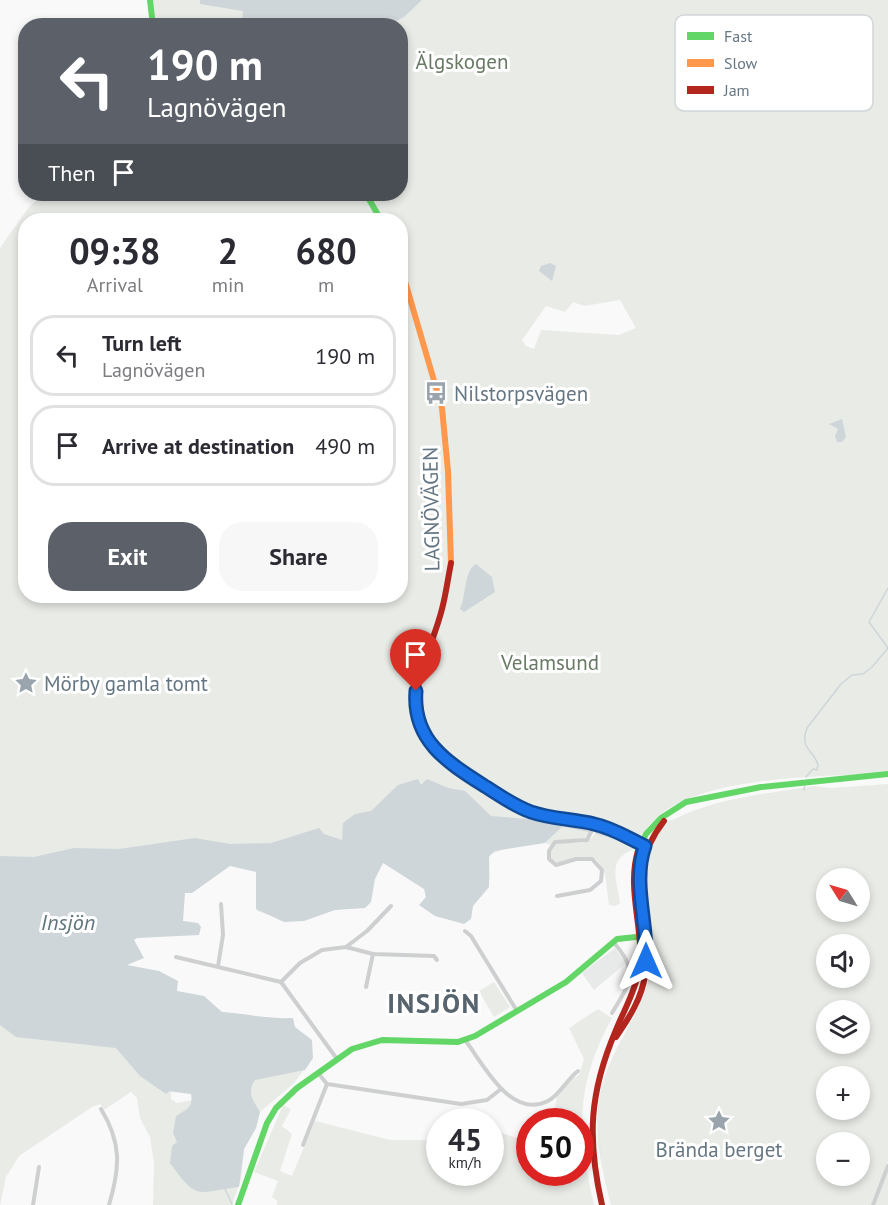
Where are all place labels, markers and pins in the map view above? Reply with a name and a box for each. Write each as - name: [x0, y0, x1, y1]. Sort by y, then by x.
- bus stop icon: Nilstorpsvägen: [423, 380, 449, 406]
- place label: Nilstorpsvägen: [454, 380, 588, 407]
- pin: [390, 629, 441, 691]
- place icon: Mörby gamla tomt: [13, 670, 39, 696]
- place label: Mörby gamla tomt: [44, 670, 208, 697]
- place icon: Brända berget: [706, 1108, 732, 1134]
- place label: Brända berget: [656, 1136, 782, 1163]

